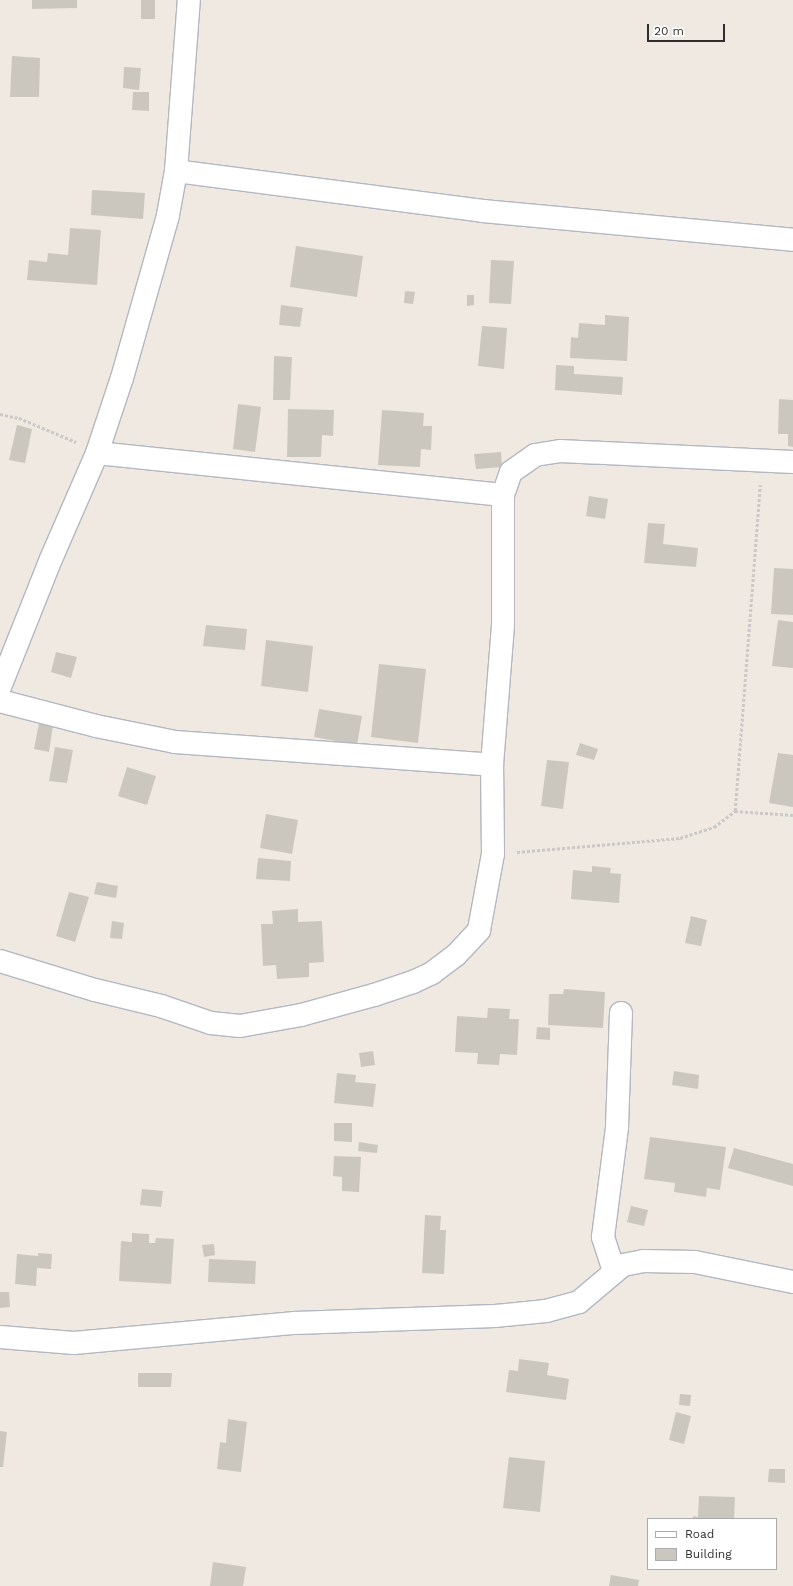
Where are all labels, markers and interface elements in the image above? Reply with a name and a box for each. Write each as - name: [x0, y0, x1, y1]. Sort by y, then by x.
- scale bar: [649, 16, 727, 42]
- text: 20 m: [654, 24, 684, 38]
- legend: [647, 1518, 777, 1570]
- text: Road: [685, 1527, 714, 1541]
- text: Building: [685, 1547, 732, 1561]

